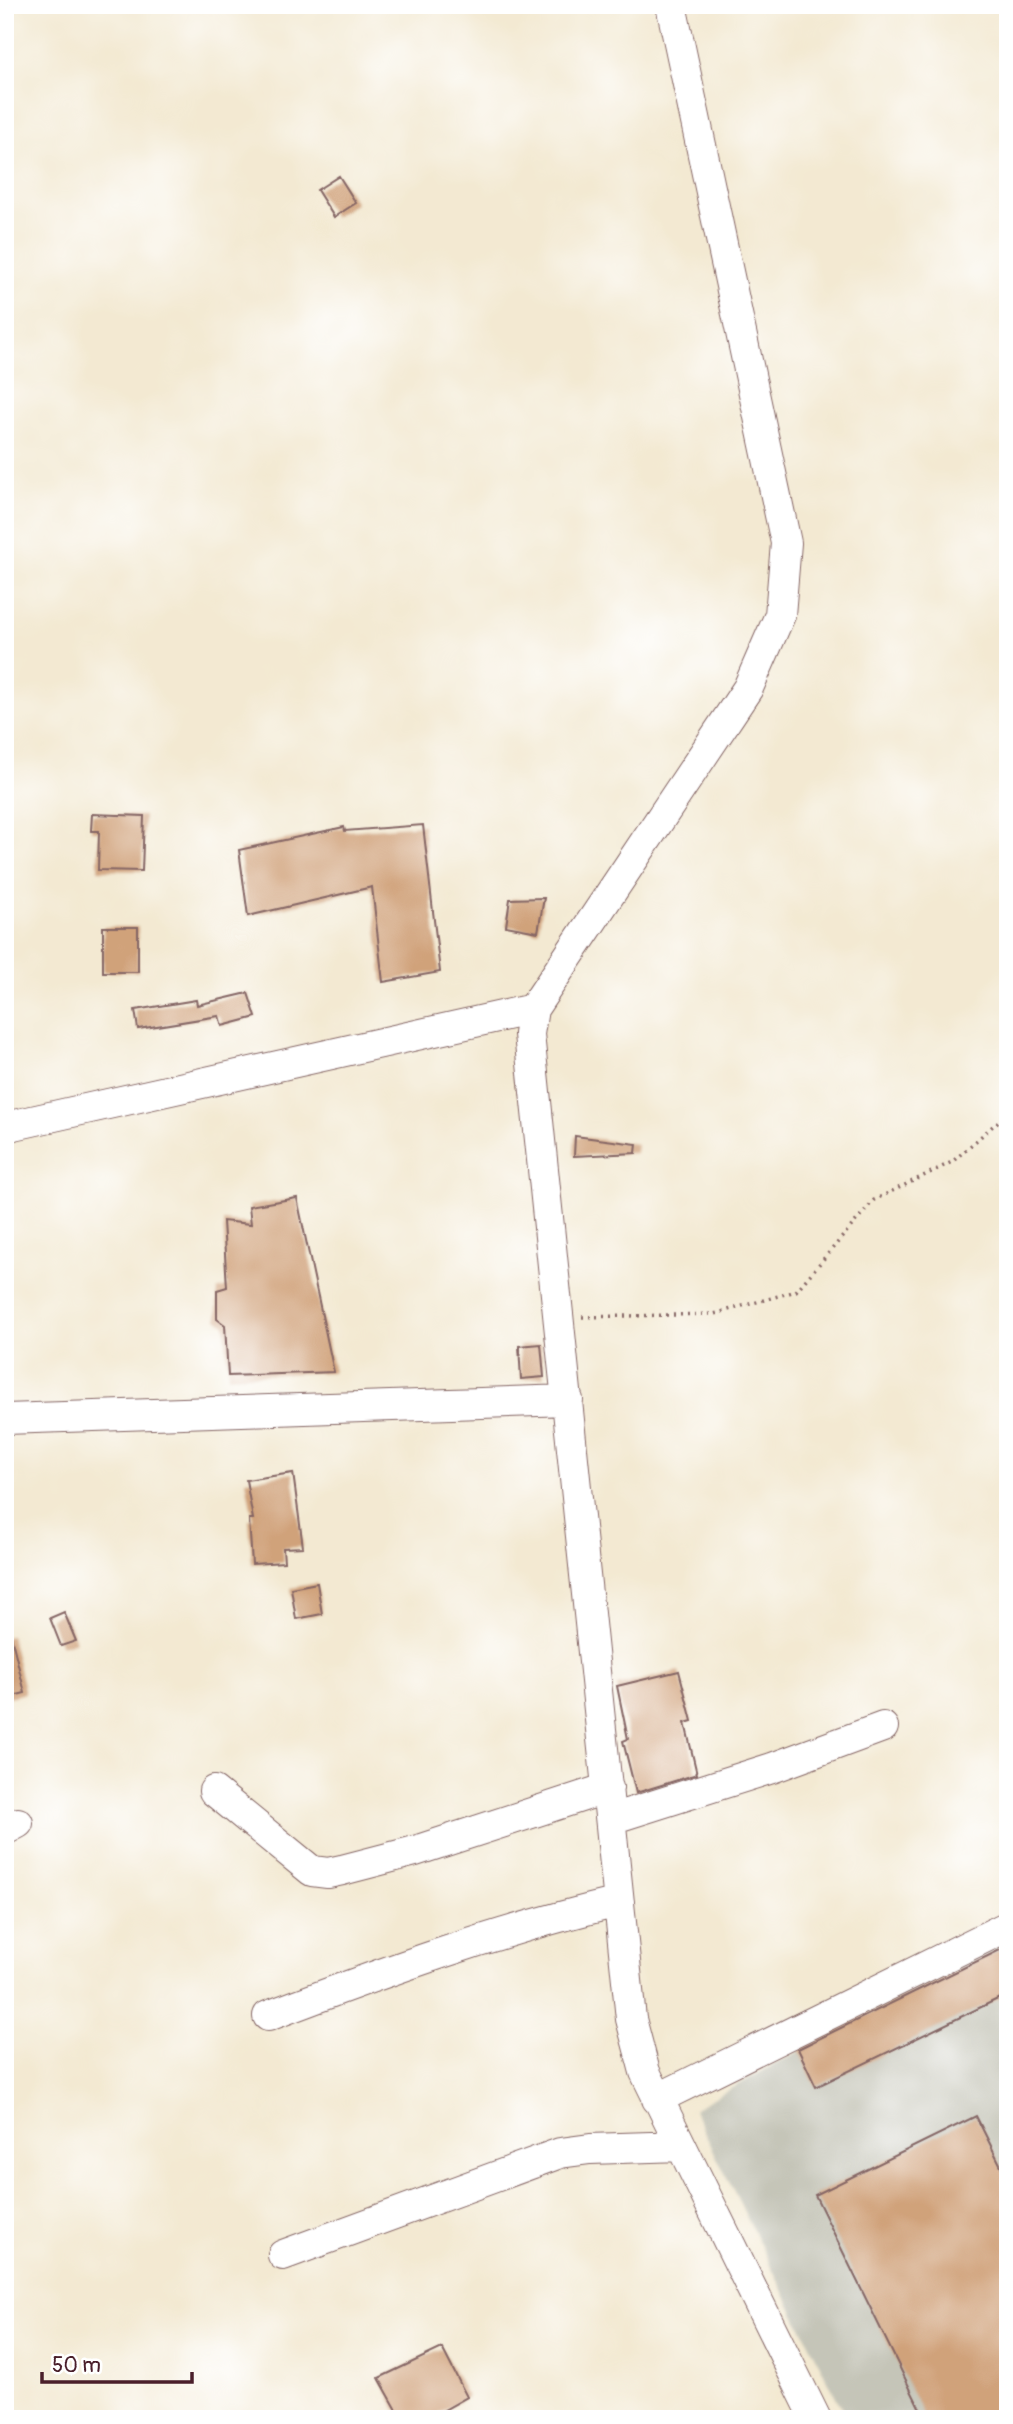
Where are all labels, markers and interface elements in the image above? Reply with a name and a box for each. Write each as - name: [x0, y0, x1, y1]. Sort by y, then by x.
- scale bar: [42, 2340, 192, 2384]
- text: 50 m: [52, 2352, 101, 2379]

